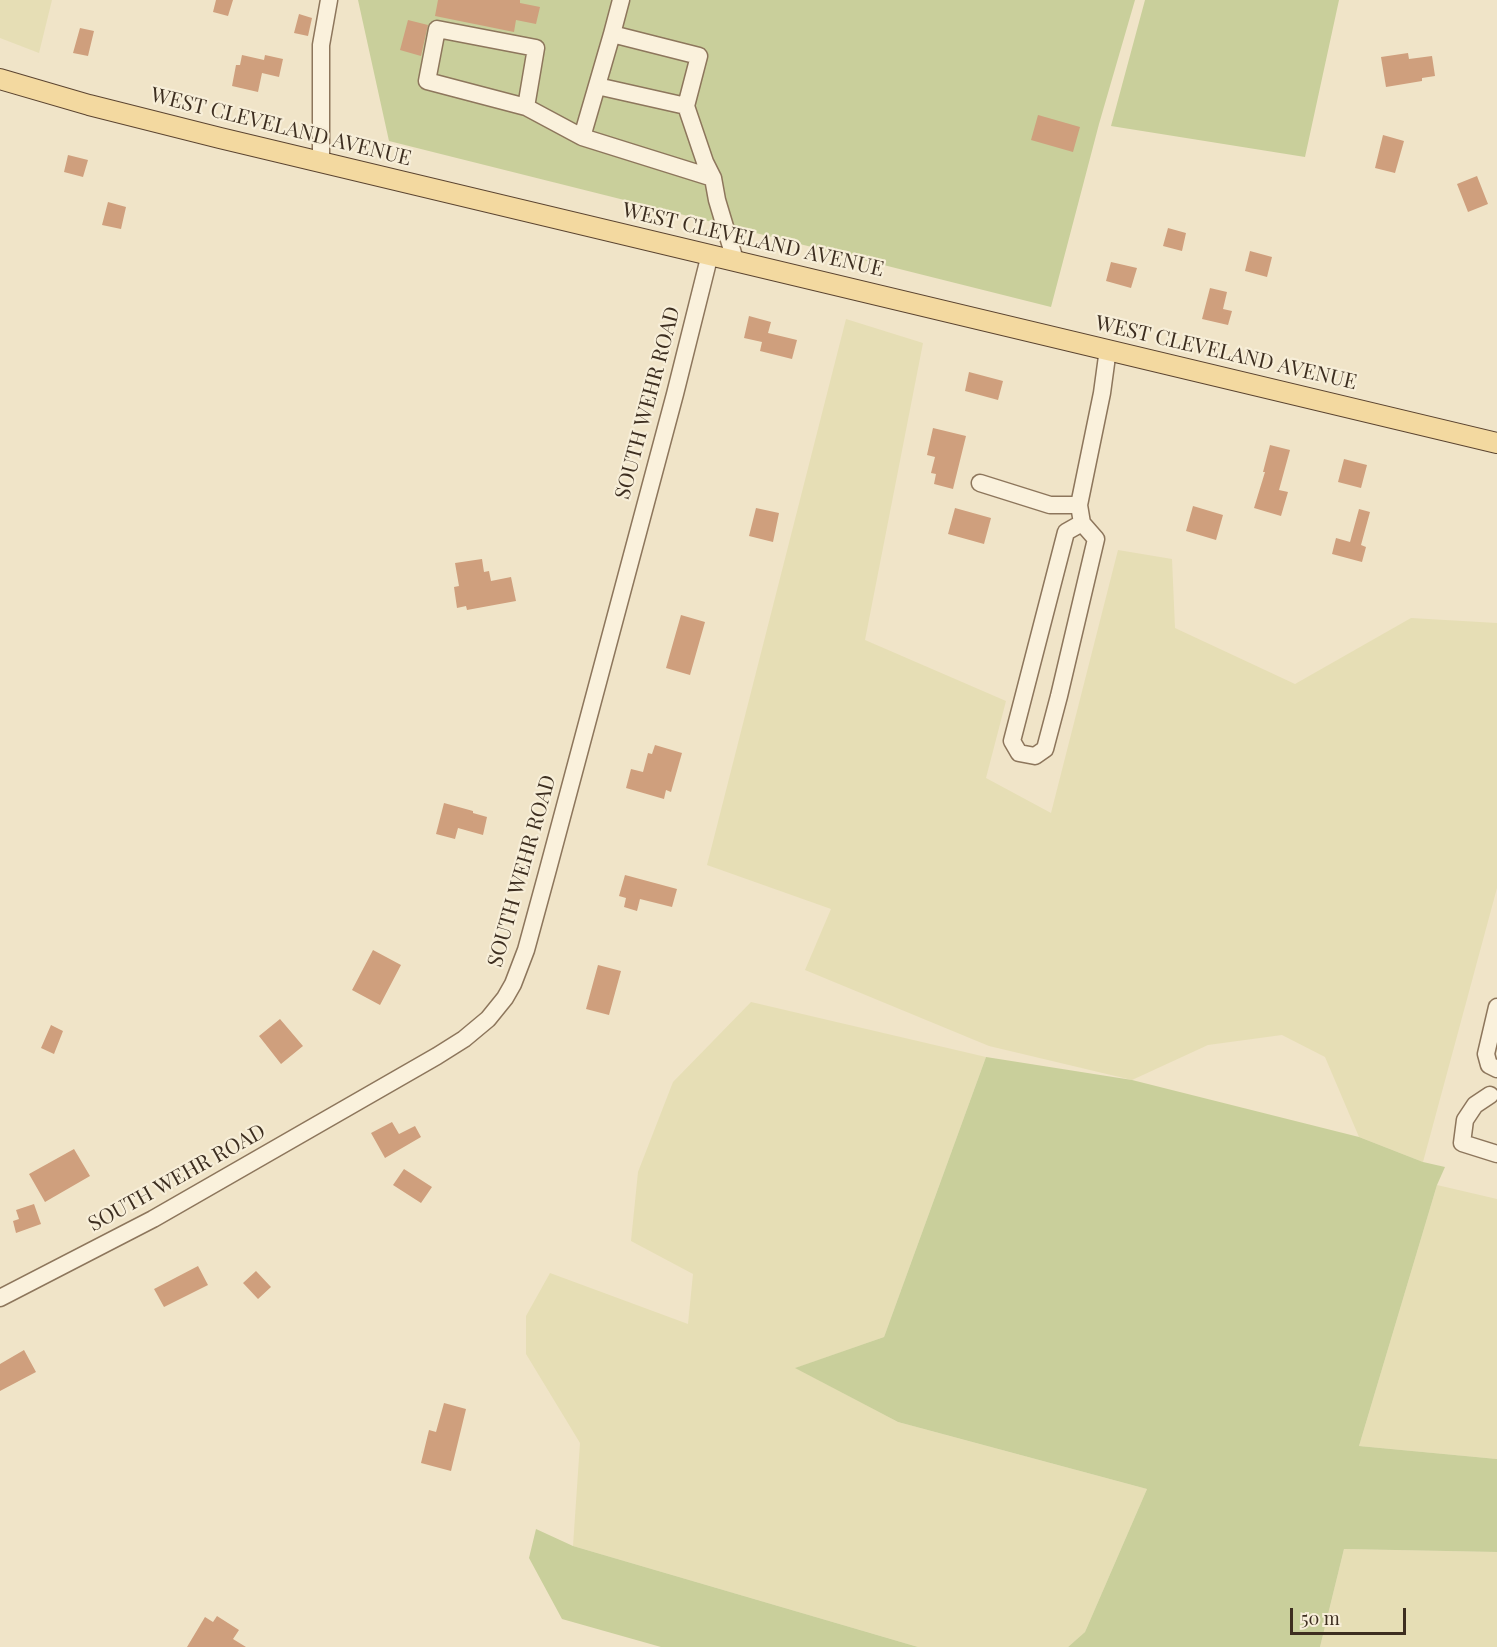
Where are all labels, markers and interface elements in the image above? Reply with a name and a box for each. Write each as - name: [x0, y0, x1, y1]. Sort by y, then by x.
- street label: WEST CLEVELAND AVENUE: [148, 82, 414, 172]
- street label: WEST CLEVELAND AVENUE: [620, 198, 886, 282]
- street label: SOUTH WEHR ROAD: [610, 304, 686, 502]
- street label: WEST CLEVELAND AVENUE: [1093, 311, 1359, 395]
- street label: SOUTH WEHR ROAD: [483, 772, 561, 970]
- street label: SOUTH WEHR ROAD: [84, 1119, 270, 1237]
- scale bar: [1293, 1596, 1408, 1634]
- text: 50 m: [1301, 1606, 1340, 1630]

